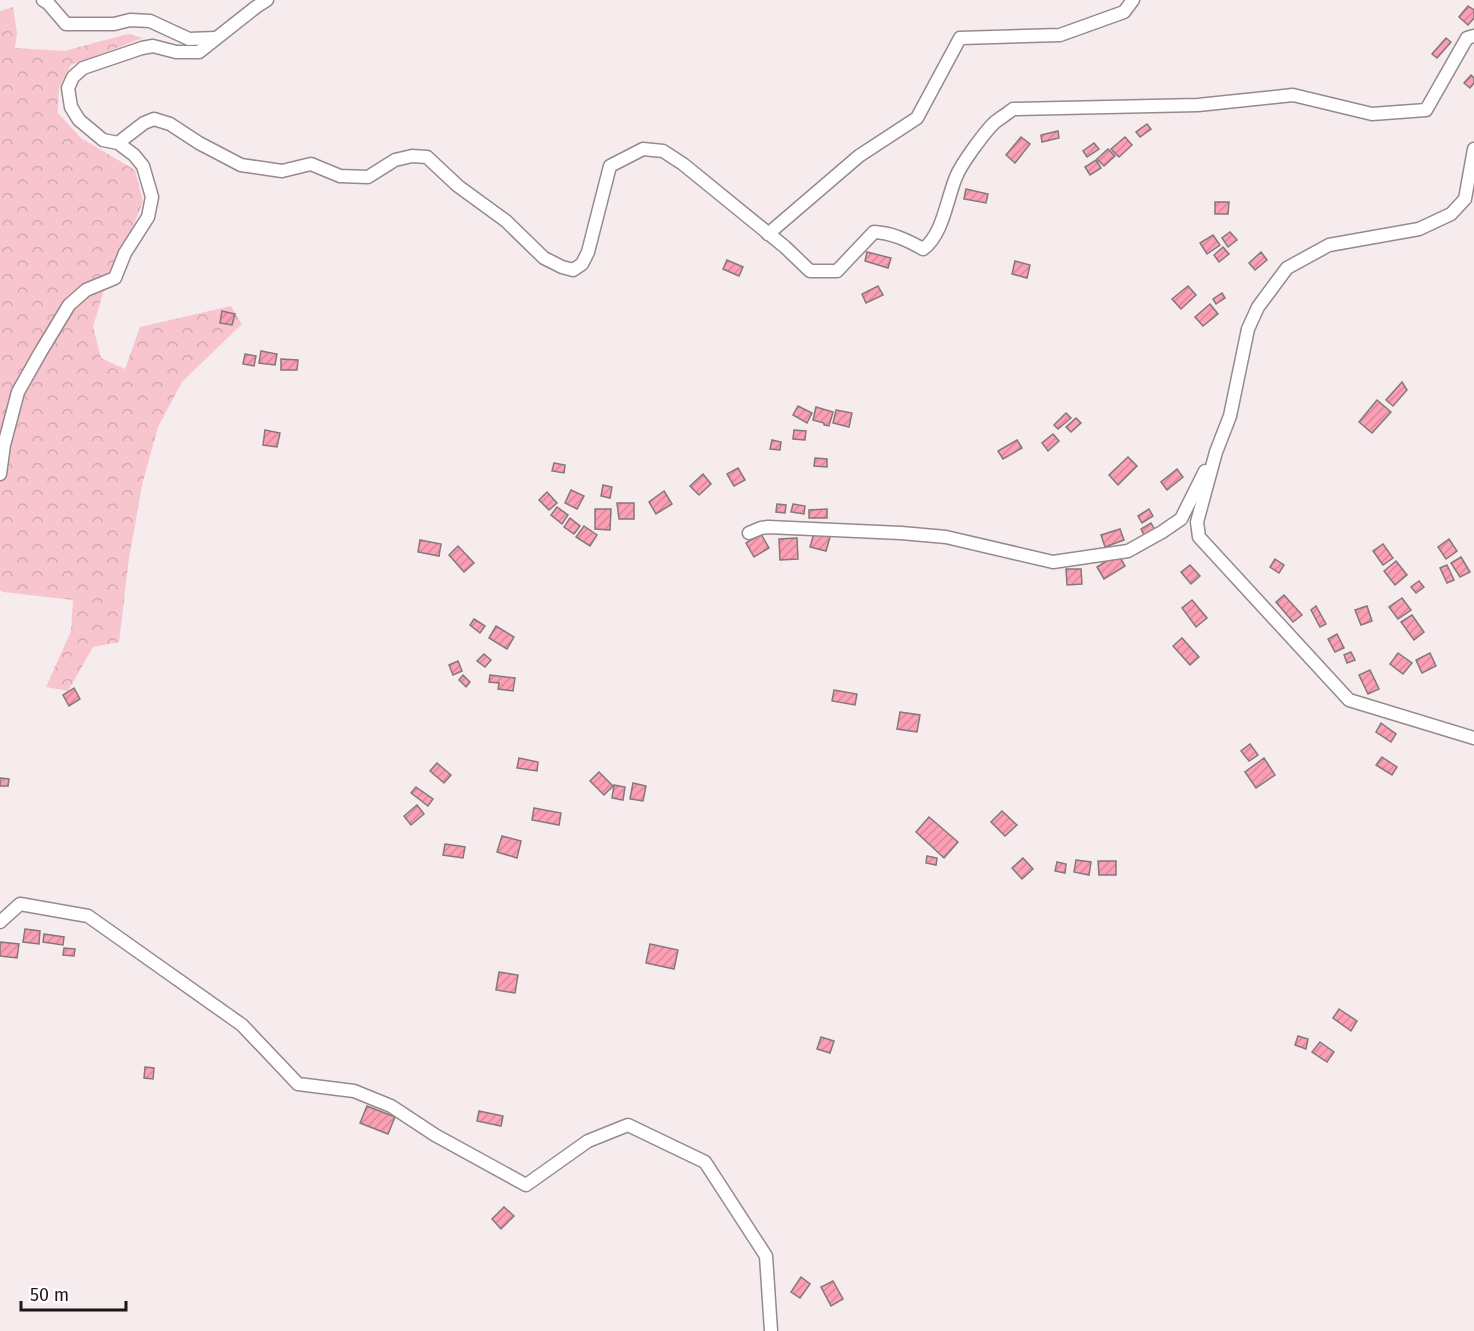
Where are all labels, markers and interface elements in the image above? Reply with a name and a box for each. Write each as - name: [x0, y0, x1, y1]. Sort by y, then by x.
- scale bar: [21, 1274, 126, 1312]
- text: 50 m: [30, 1284, 69, 1306]

